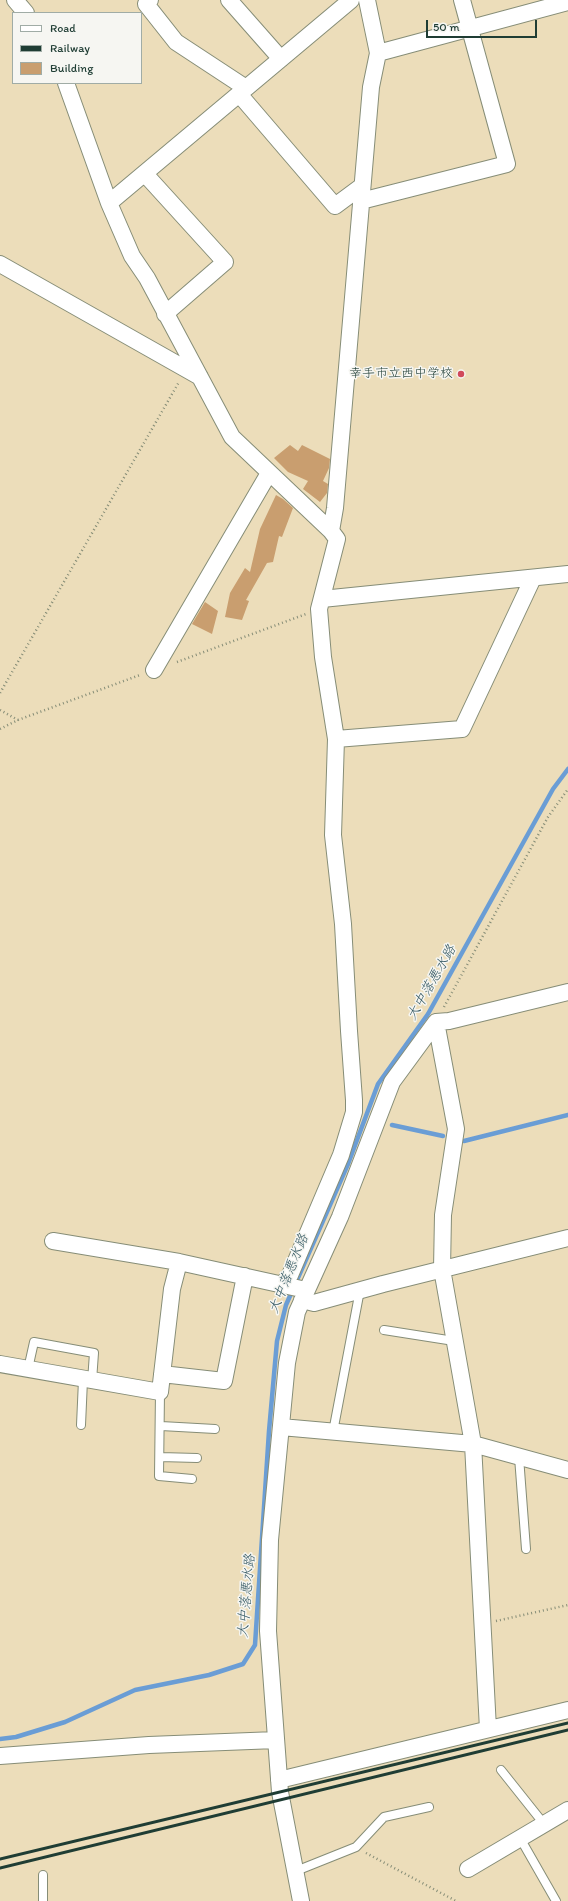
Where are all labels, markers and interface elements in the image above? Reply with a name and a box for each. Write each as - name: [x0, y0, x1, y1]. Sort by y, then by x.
- legend: [12, 12, 142, 84]
- scale bar: [428, 12, 539, 38]
- text: 50 m: [433, 20, 459, 34]
- text: Road: [50, 21, 76, 35]
- text: Railway: [50, 41, 90, 55]
- text: Building: [50, 61, 93, 75]
- place label: 幸手市立西中学校: [349, 366, 453, 382]
- marker: 幸手市立西中学校: [456, 369, 466, 379]
- water label: 大中落悪水路: [404, 942, 460, 1024]
- water label: 大中落悪水路: [265, 1232, 313, 1316]
- water label: 大中落悪水路: [235, 1553, 259, 1639]

